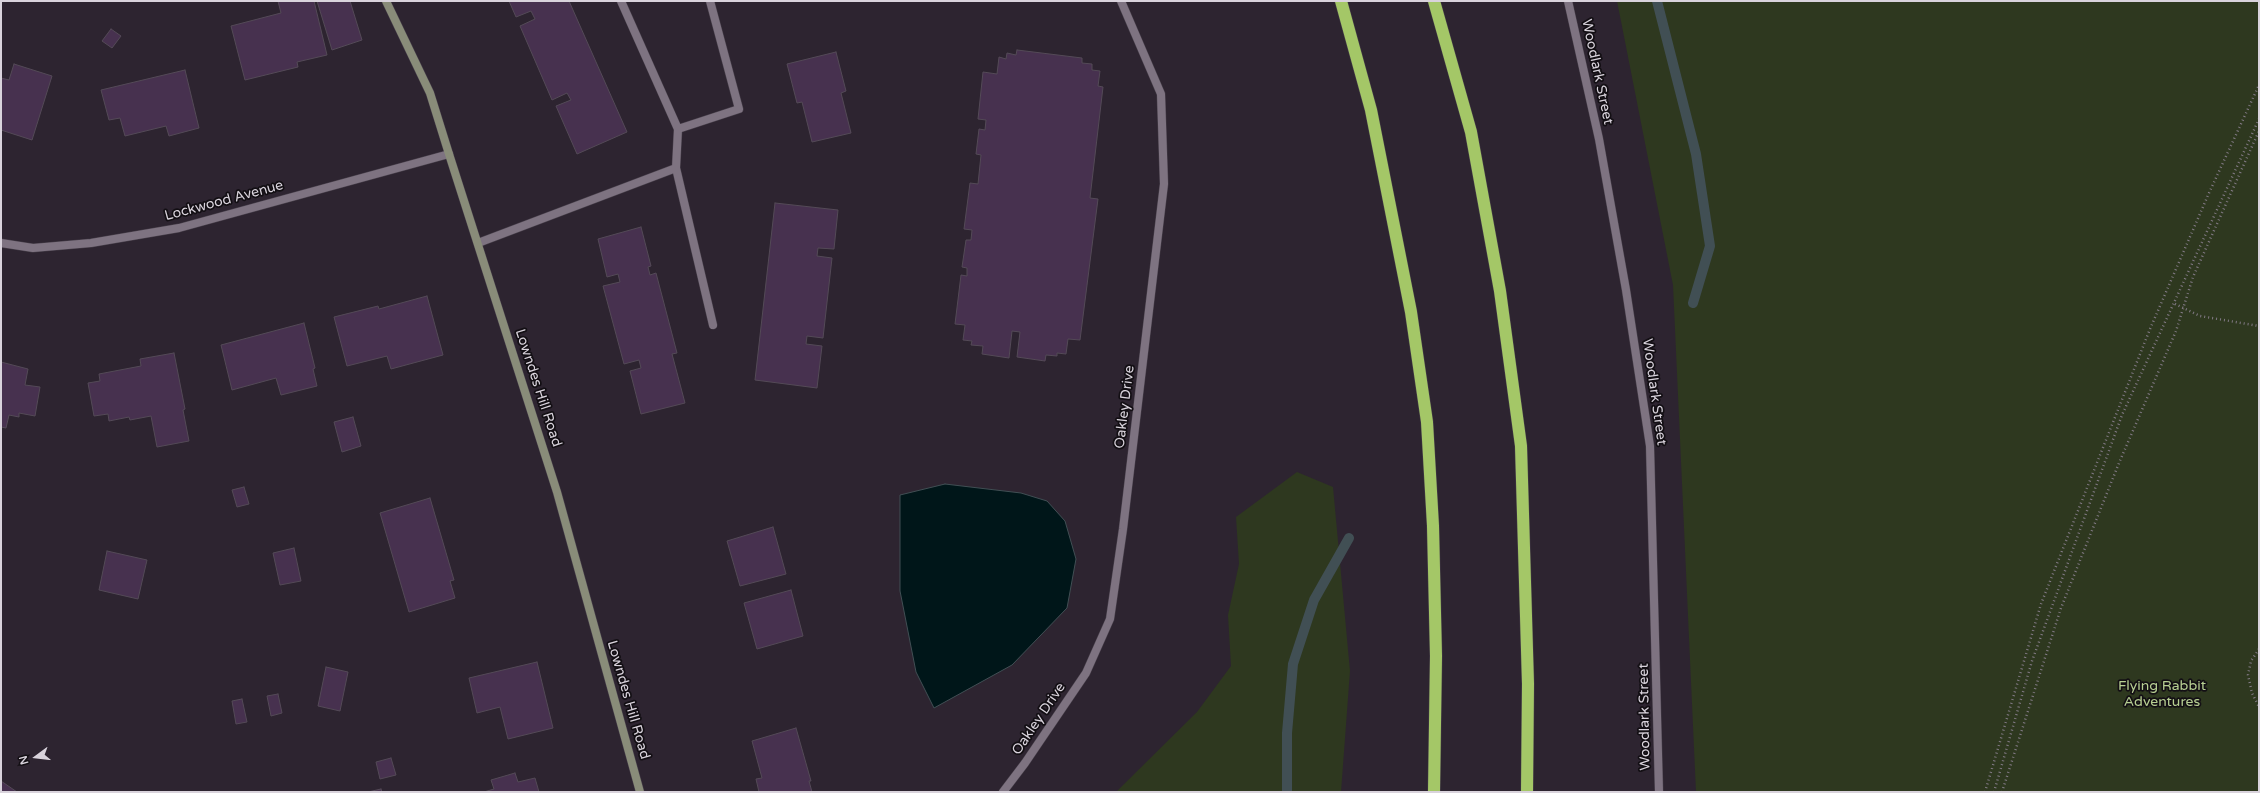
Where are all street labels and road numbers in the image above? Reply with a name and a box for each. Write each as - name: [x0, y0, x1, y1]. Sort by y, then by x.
- street label: Woodlark Street: [1578, 18, 1616, 126]
- street label: Lockwood Avenue: [163, 177, 285, 225]
- street label: Lowndes Hill Road: [511, 327, 565, 449]
- street label: Woodlark Street: [1638, 338, 1670, 446]
- street label: Oakley Drive: [1112, 364, 1138, 450]
- street label: Lowndes Hill Road: [603, 639, 653, 761]
- street label: Woodlark Street: [1636, 663, 1654, 771]
- street label: Oakley Drive: [1009, 680, 1069, 758]

